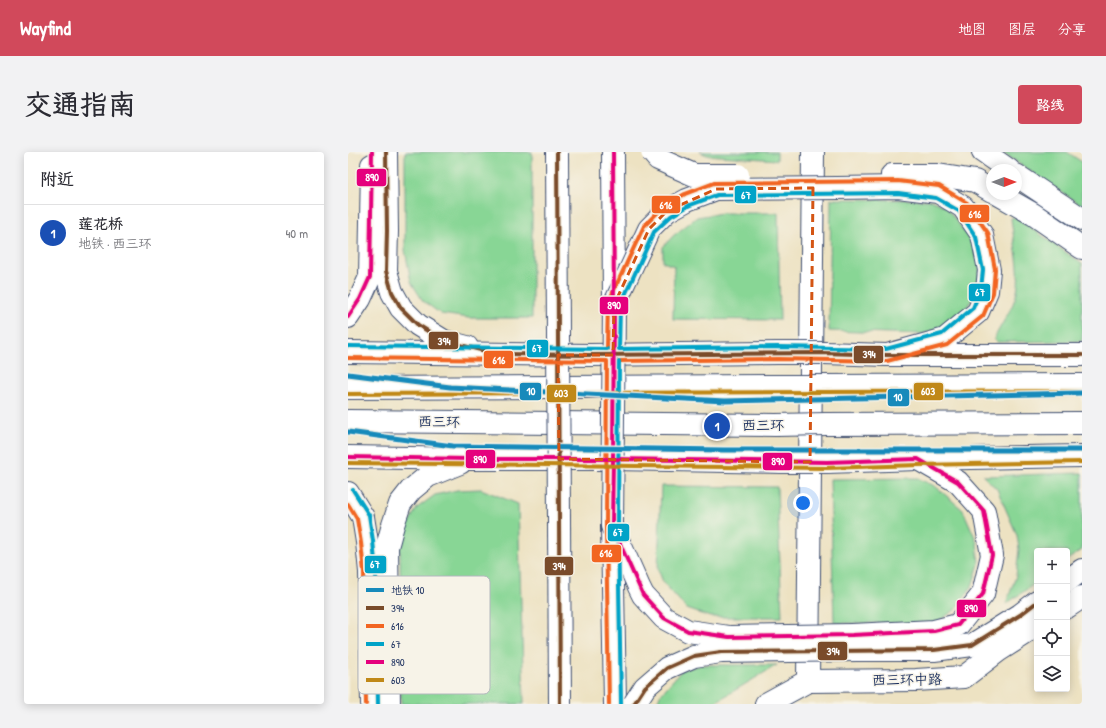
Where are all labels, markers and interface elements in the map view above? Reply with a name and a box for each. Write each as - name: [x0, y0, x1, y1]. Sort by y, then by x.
- text: Wayfind: [20, 15, 71, 41]
- text: 地图: [958, 19, 986, 38]
- text: 图层: [1008, 19, 1036, 38]
- text: 分享: [1058, 19, 1086, 38]
- text: 交通指南: [24, 85, 136, 123]
- button: 路线: [1018, 85, 1082, 124]
- north arrow: [986, 164, 1022, 200]
- text: 附近: [40, 167, 74, 190]
- line badge: 890: [356, 168, 387, 187]
- text: 890: [365, 170, 379, 184]
- line badge: 67: [734, 185, 757, 204]
- text: 67: [741, 188, 751, 202]
- line badge: 616: [651, 195, 681, 214]
- text: 616: [660, 198, 673, 212]
- line badge: 616: [959, 204, 990, 223]
- text: 616: [969, 207, 982, 221]
- text: 莲花桥: [78, 213, 123, 234]
- text: 1: [51, 224, 55, 242]
- text: 40 m: [285, 224, 308, 242]
- text: 地铁 · 西三环: [78, 234, 152, 252]
- line badge: 67: [968, 283, 991, 302]
- text: 67: [975, 285, 985, 299]
- line badge: 890: [599, 296, 629, 315]
- text: 890: [607, 298, 621, 312]
- line badge: 394: [428, 331, 459, 350]
- text: 394: [437, 334, 451, 348]
- line badge: 67: [526, 339, 549, 358]
- text: 67: [532, 341, 542, 355]
- line badge: 394: [853, 345, 884, 364]
- text: 394: [862, 347, 876, 361]
- line badge: 616: [483, 350, 514, 369]
- text: 616: [493, 353, 506, 367]
- line badge: 10: [519, 382, 542, 401]
- line badge: 603: [913, 382, 944, 401]
- text: 10: [527, 384, 536, 398]
- line badge: 603: [546, 384, 577, 403]
- text: 603: [921, 384, 935, 398]
- text: 603: [554, 386, 568, 400]
- line badge: 10: [887, 388, 910, 407]
- text: 10: [894, 390, 903, 404]
- street label: 西三环: [418, 411, 460, 431]
- pin: 1: [704, 411, 730, 441]
- street label: 西三环: [742, 415, 784, 434]
- line badge: 890: [465, 449, 496, 469]
- text: 890: [473, 452, 487, 466]
- line badge: 890: [762, 452, 793, 471]
- text: 890: [771, 454, 785, 468]
- your location: [793, 493, 813, 513]
- line badge: 67: [607, 523, 630, 542]
- text: 67: [613, 525, 623, 539]
- line badge: 616: [591, 544, 622, 563]
- text: 616: [600, 546, 613, 560]
- map controls: [1034, 548, 1070, 692]
- button: +: [1034, 548, 1070, 584]
- line badge: 67: [364, 555, 387, 574]
- line badge: 394: [544, 556, 574, 576]
- text: 67: [370, 557, 380, 571]
- text: 394: [552, 559, 566, 573]
- legend: [358, 576, 490, 694]
- text: 地铁 10: [391, 583, 425, 597]
- button: −: [1034, 584, 1070, 620]
- line badge: 890: [956, 599, 987, 618]
- text: 394: [391, 601, 404, 615]
- text: 890: [964, 601, 978, 615]
- text: 616: [391, 619, 404, 633]
- button: locate: [1034, 620, 1070, 656]
- text: 67: [391, 637, 401, 651]
- line badge: 394: [817, 641, 848, 661]
- text: 394: [826, 644, 840, 658]
- text: 890: [391, 655, 405, 669]
- button: layers: [1034, 656, 1070, 692]
- street label: 西三环中路: [872, 669, 942, 689]
- text: 603: [391, 673, 405, 687]

